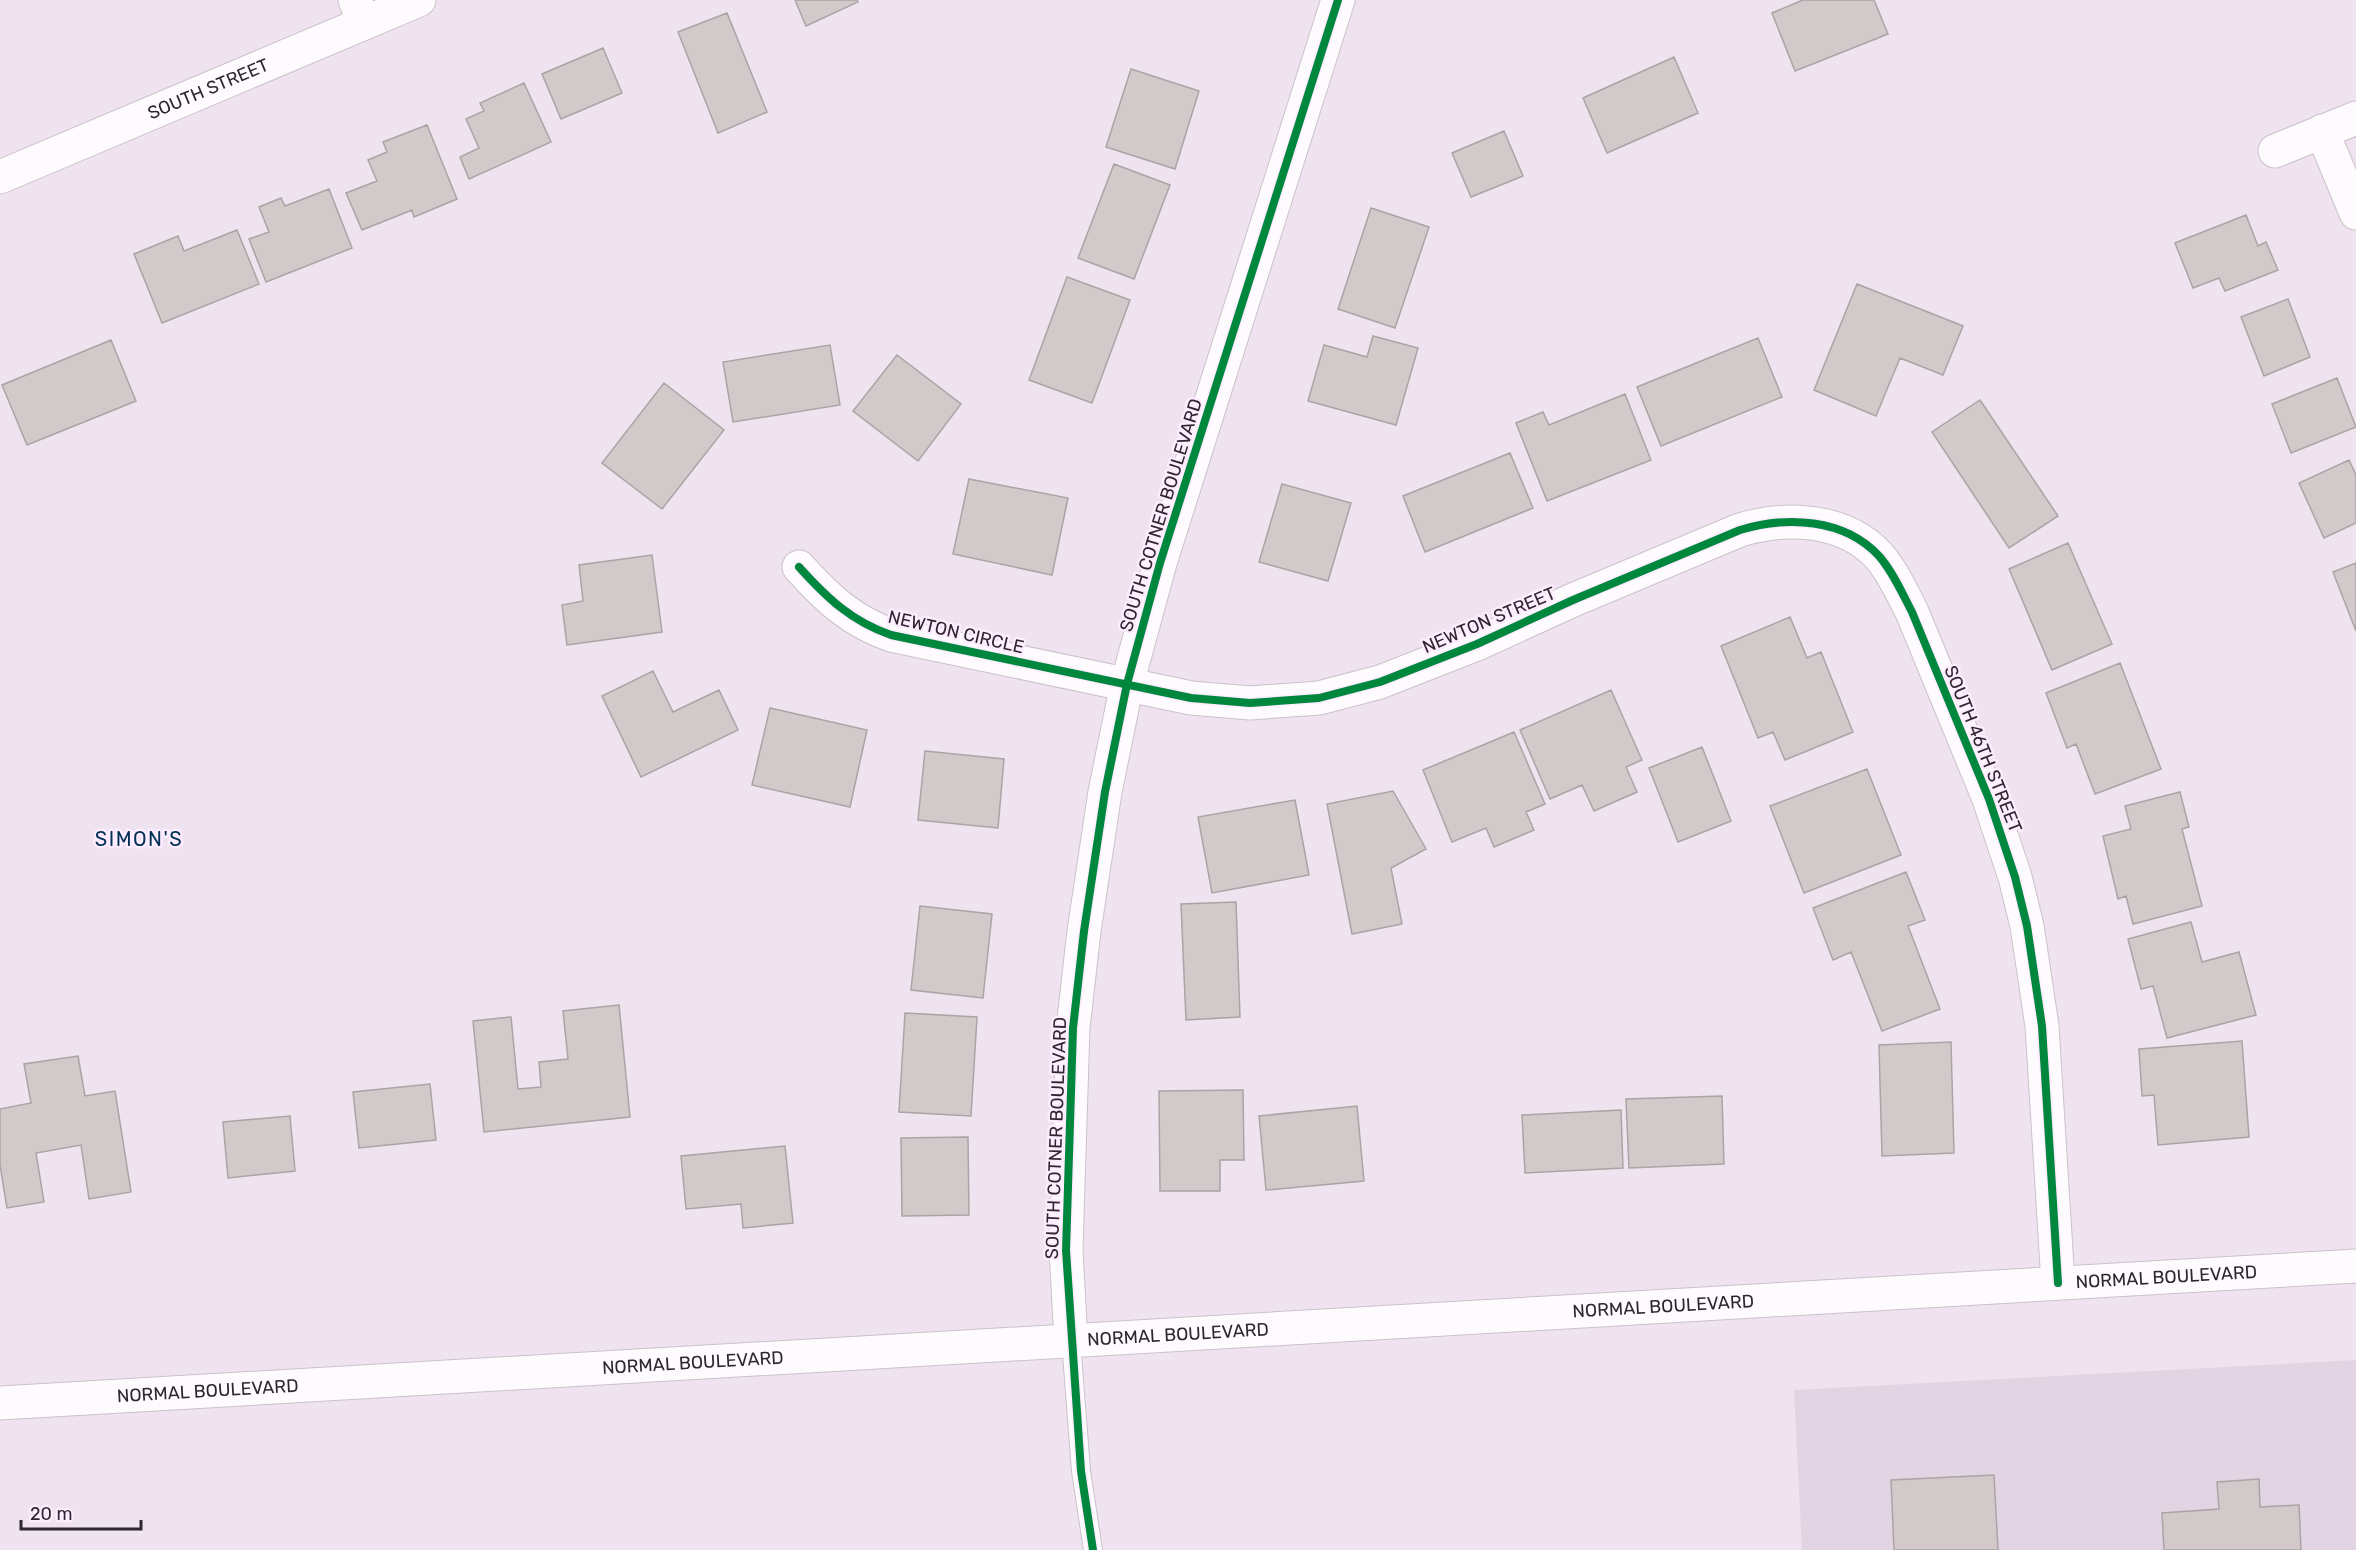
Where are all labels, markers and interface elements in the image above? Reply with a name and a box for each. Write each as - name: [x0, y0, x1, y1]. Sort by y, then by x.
- street label: SOUTH STREET: [144, 54, 272, 124]
- street label: SOUTH COTNER BOULEVARD: [1115, 396, 1207, 634]
- street label: NEWTON STREET: [1419, 582, 1559, 658]
- street label: NEWTON CIRCLE: [886, 606, 1026, 658]
- street label: SOUTH 46TH STREET: [1939, 662, 2027, 836]
- district label: SIMON'S: [95, 827, 183, 851]
- street label: SOUTH COTNER BOULEVARD: [1041, 1016, 1071, 1260]
- street label: NORMAL BOULEVARD: [2075, 1261, 2258, 1293]
- street label: NORMAL BOULEVARD: [1572, 1290, 1755, 1323]
- street label: NORMAL BOULEVARD: [1087, 1318, 1269, 1351]
- street label: NORMAL BOULEVARD: [601, 1346, 784, 1379]
- street label: NORMAL BOULEVARD: [116, 1375, 299, 1407]
- scale bar: [21, 1493, 141, 1531]
- text: 20 m: [30, 1503, 72, 1525]

